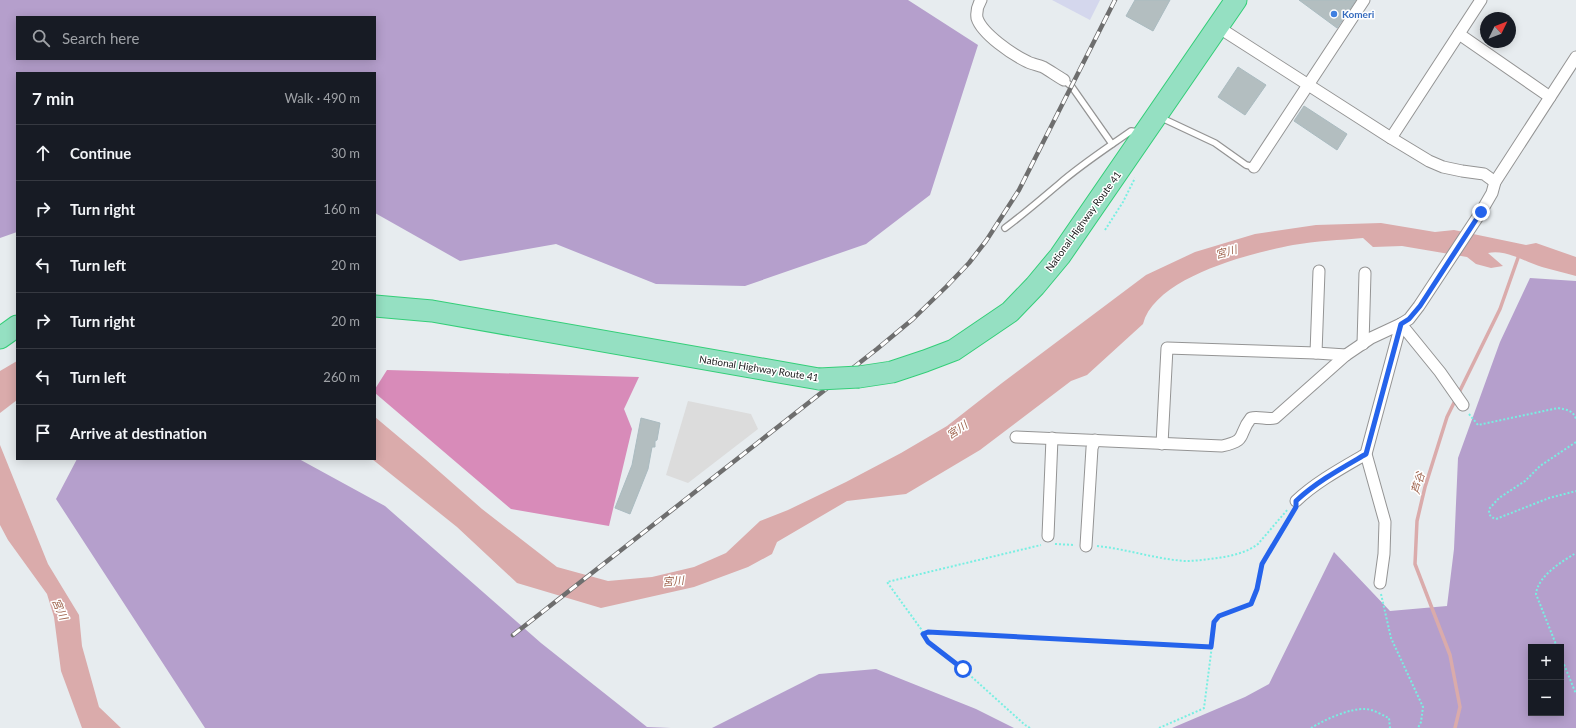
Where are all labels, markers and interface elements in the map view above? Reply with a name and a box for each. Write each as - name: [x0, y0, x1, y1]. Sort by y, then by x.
- place label: Komeri: [1342, 8, 1375, 20]
- marker: Komeri: [1329, 9, 1339, 19]
- north arrow: [1480, 12, 1516, 48]
- search box: [16, 16, 376, 60]
- icon: search: [30, 27, 52, 49]
- text: Search here: [62, 29, 139, 47]
- text: 7 min: [32, 88, 74, 109]
- text: Walk · 490 m: [284, 90, 360, 106]
- icon: ahead: [32, 142, 54, 164]
- text: Continue: [70, 144, 131, 162]
- text: 30 m: [331, 145, 360, 161]
- street label: National Highway Route 41: [1043, 168, 1123, 273]
- icon: right: [32, 198, 54, 220]
- text: Turn right: [70, 200, 135, 218]
- text: 160 m: [323, 201, 360, 217]
- route end: [1472, 203, 1490, 221]
- water label: 宮川: [1214, 242, 1239, 261]
- icon: left: [32, 254, 54, 276]
- text: Turn left: [70, 256, 126, 274]
- text: 20 m: [331, 257, 360, 273]
- icon: right: [32, 310, 54, 332]
- text: Turn right: [70, 312, 135, 330]
- text: 20 m: [331, 313, 360, 329]
- street label: National Highway Route 41: [698, 353, 820, 383]
- icon: left: [32, 366, 54, 388]
- text: Turn left: [70, 368, 126, 386]
- text: 260 m: [323, 369, 360, 385]
- water label: 宮川: [944, 417, 970, 441]
- icon: arrive: [32, 422, 54, 444]
- text: Arrive at destination: [70, 424, 207, 442]
- water label: 芦谷: [1408, 470, 1427, 495]
- water label: 宮川: [661, 573, 685, 588]
- water label: 宮川: [50, 596, 71, 622]
- map controls: [1528, 644, 1564, 716]
- button: +: [1528, 644, 1564, 680]
- route start: [954, 660, 972, 678]
- button: −: [1528, 680, 1564, 716]

